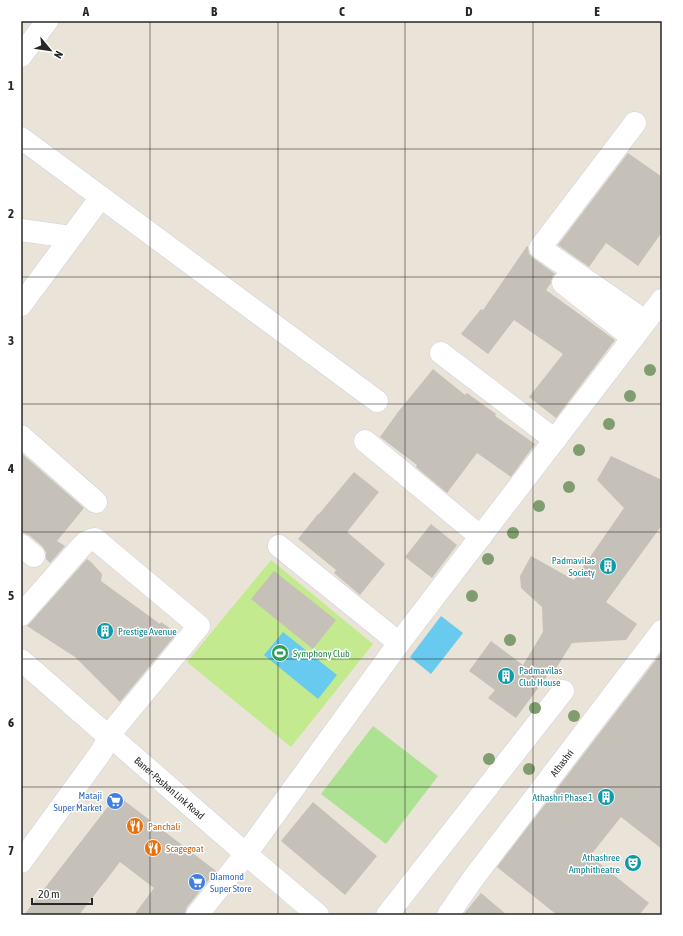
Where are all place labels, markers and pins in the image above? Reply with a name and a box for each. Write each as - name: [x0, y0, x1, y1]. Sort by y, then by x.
- place label: Padmavilas Society: [552, 555, 595, 578]
- building icon: Padmavilas Society: [598, 556, 618, 576]
- building icon: Prestige Avenue: [95, 621, 115, 641]
- place label: Prestige Avenue: [118, 626, 177, 637]
- sports icon: Symphony Club: [270, 643, 290, 663]
- place label: Symphony Club: [293, 648, 350, 659]
- place label: Padmavilas Club House: [519, 665, 563, 688]
- building icon: Padmavilas Club House: [496, 666, 516, 686]
- building icon: Athashri Phase 1: [596, 787, 616, 807]
- place label: Mataji Super Market: [53, 790, 102, 813]
- supermarket icon: Mataji Super Market: [105, 791, 125, 811]
- place label: Athashri Phase 1: [532, 792, 593, 803]
- restaurant icon: Panchali: [125, 816, 145, 836]
- place label: Panchali: [148, 821, 180, 832]
- restaurant icon: Scagegoat: [143, 838, 163, 858]
- place label: Scagegoat: [166, 843, 204, 854]
- place label: Athashree Amphitheatre: [569, 852, 620, 875]
- theatre icon: Athashree Amphitheatre: [623, 853, 643, 873]
- place label: Diamond Super Store: [210, 871, 252, 894]
- supermarket icon: Diamond Super Store: [187, 872, 207, 892]

